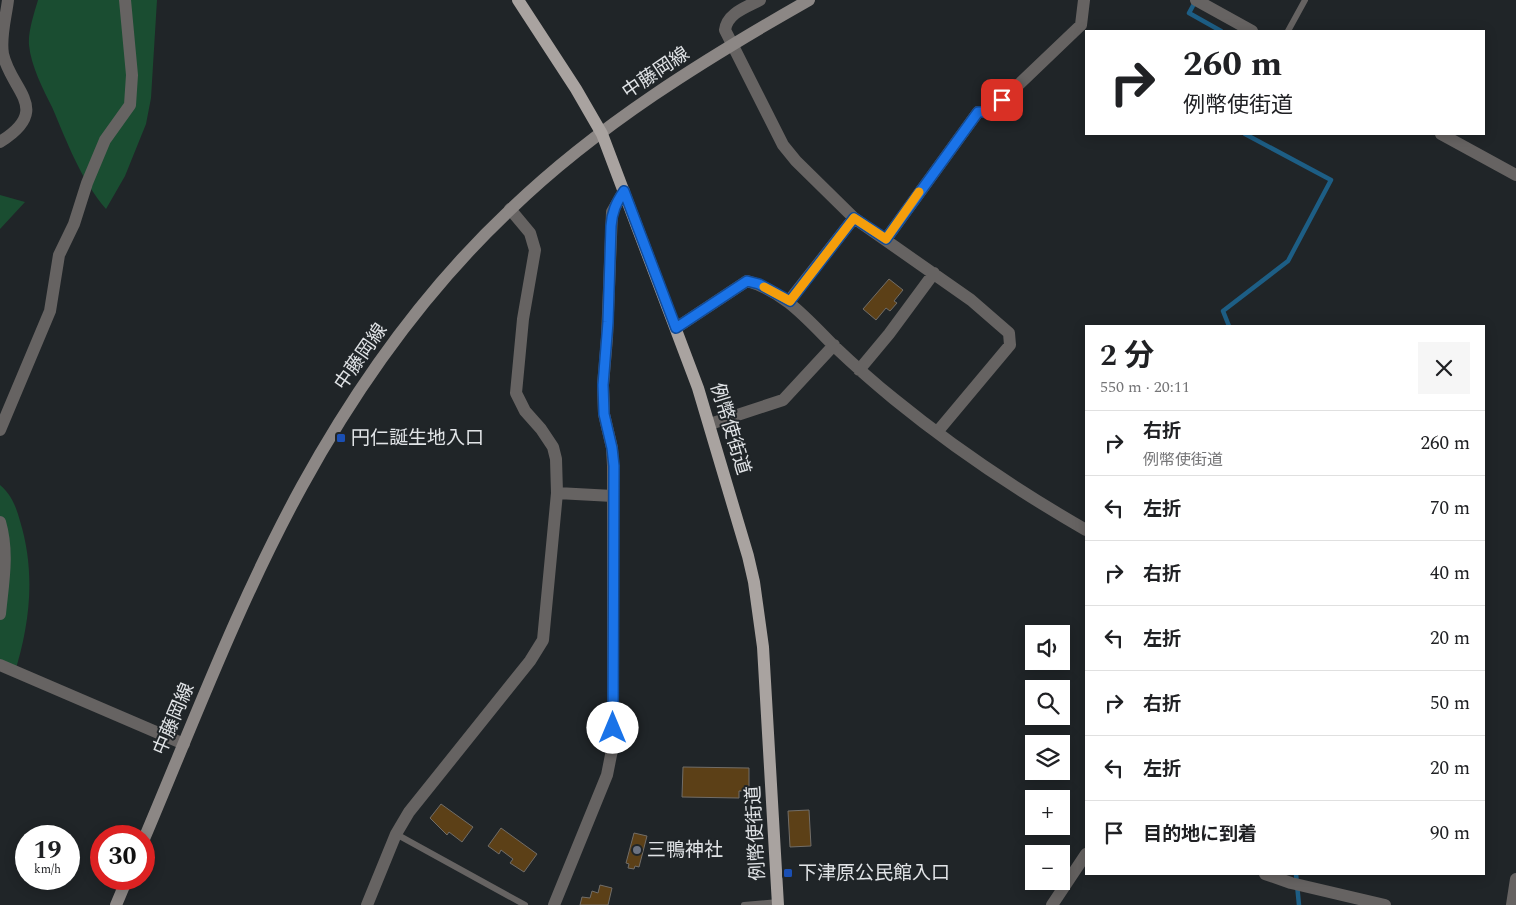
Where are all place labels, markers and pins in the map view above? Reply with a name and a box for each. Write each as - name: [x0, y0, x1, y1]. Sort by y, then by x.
- pin: [981, 79, 1023, 121]
- place label: 円仁誕生地入口: [351, 424, 484, 453]
- marker: 円仁誕生地入口: [335, 432, 347, 444]
- place label: 三鴨神社: [647, 836, 723, 865]
- marker: 三鴨神社: [631, 844, 643, 856]
- place label: 下津原公民館入口: [798, 859, 950, 888]
- marker: 下津原公民館入口: [782, 867, 794, 879]

